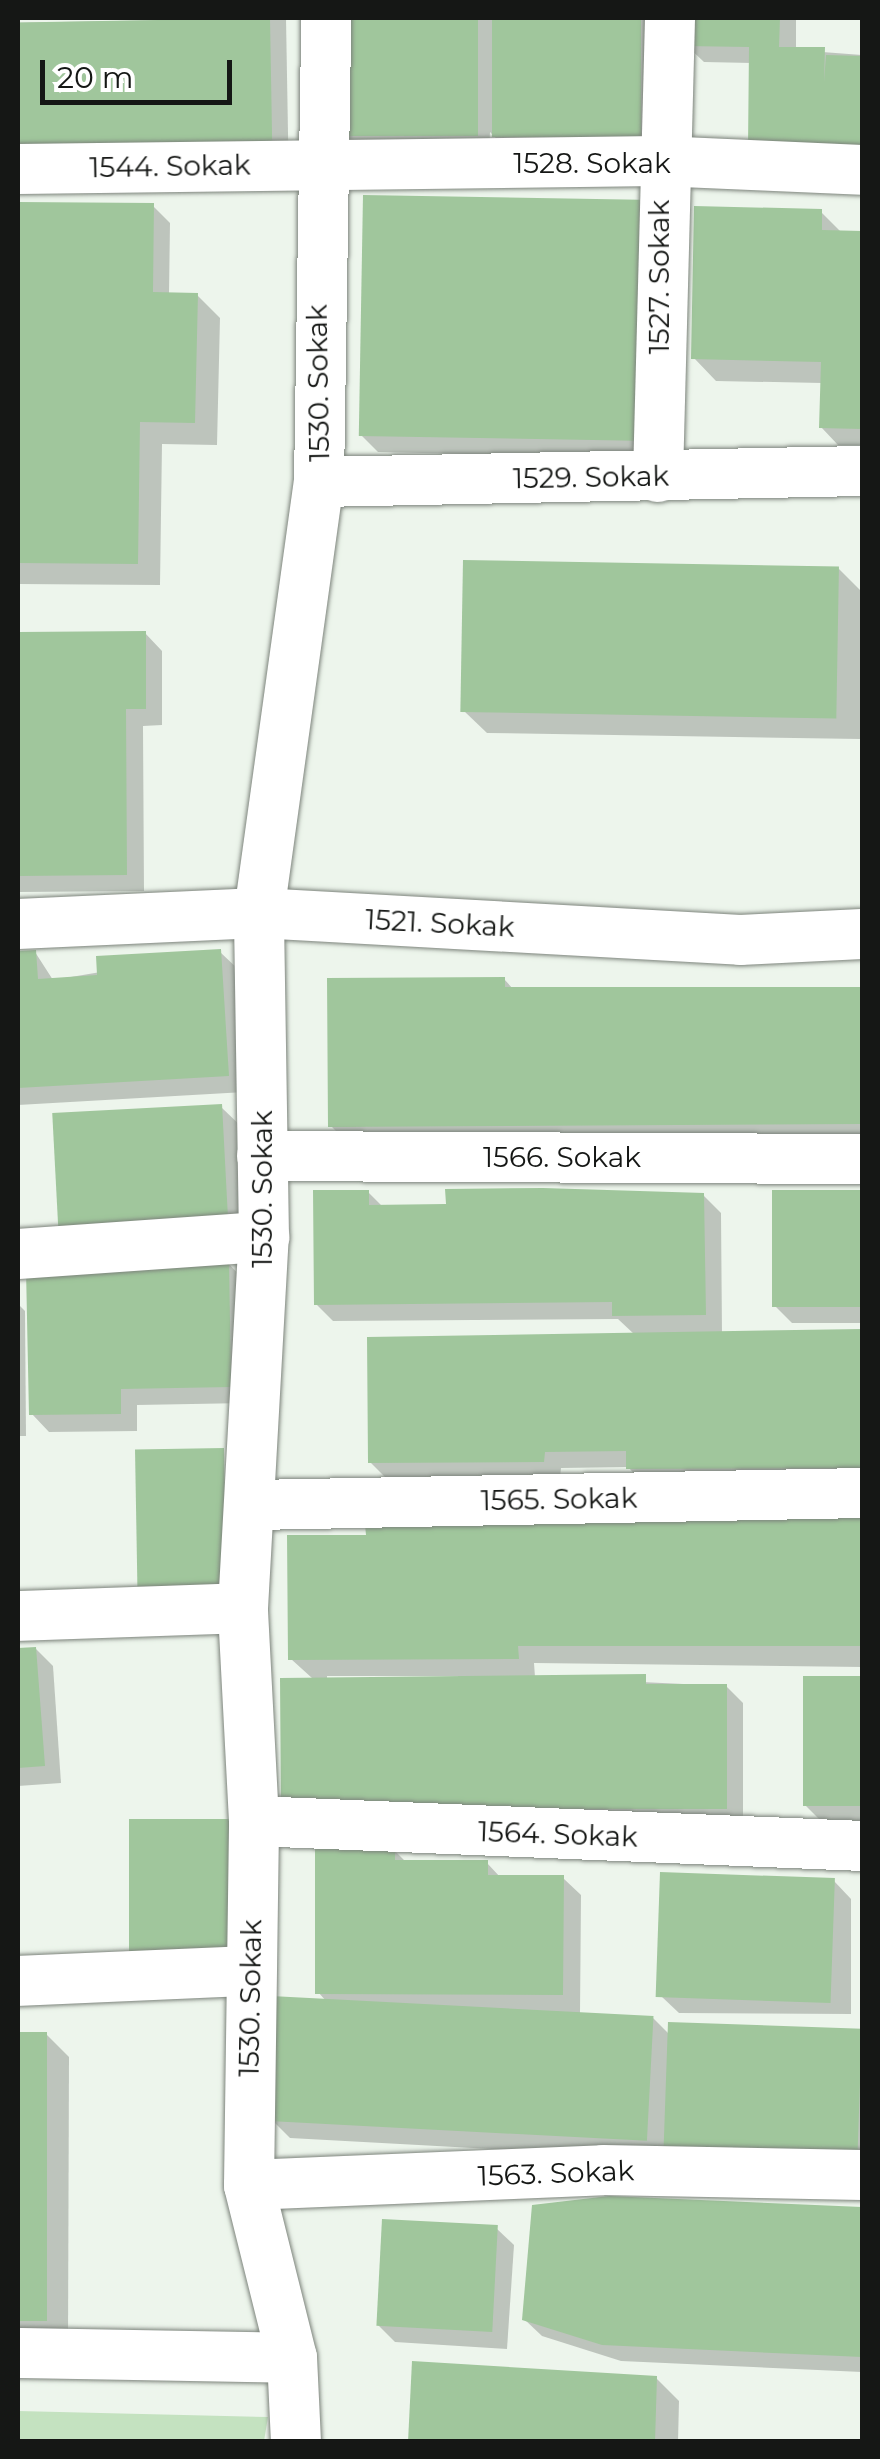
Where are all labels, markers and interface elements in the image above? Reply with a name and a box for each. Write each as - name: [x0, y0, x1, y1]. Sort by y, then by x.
- scale bar: [45, 40, 238, 102]
- text: 20 m: [57, 59, 134, 96]
- street label: 1528. Sokak: [513, 146, 671, 180]
- street label: 1544. Sokak: [89, 148, 251, 184]
- street label: 1527. Sokak: [642, 200, 676, 354]
- street label: 1530. Sokak: [300, 304, 336, 462]
- street label: 1529. Sokak: [513, 459, 669, 495]
- street label: 1521. Sokak: [364, 902, 516, 944]
- street label: 1530. Sokak: [245, 1110, 279, 1268]
- street label: 1566. Sokak: [483, 1140, 641, 1174]
- street label: 1565. Sokak: [480, 1481, 638, 1517]
- street label: 1564. Sokak: [478, 1814, 638, 1854]
- street label: 1530. Sokak: [232, 1919, 268, 2077]
- street label: 1563. Sokak: [477, 2153, 635, 2193]

